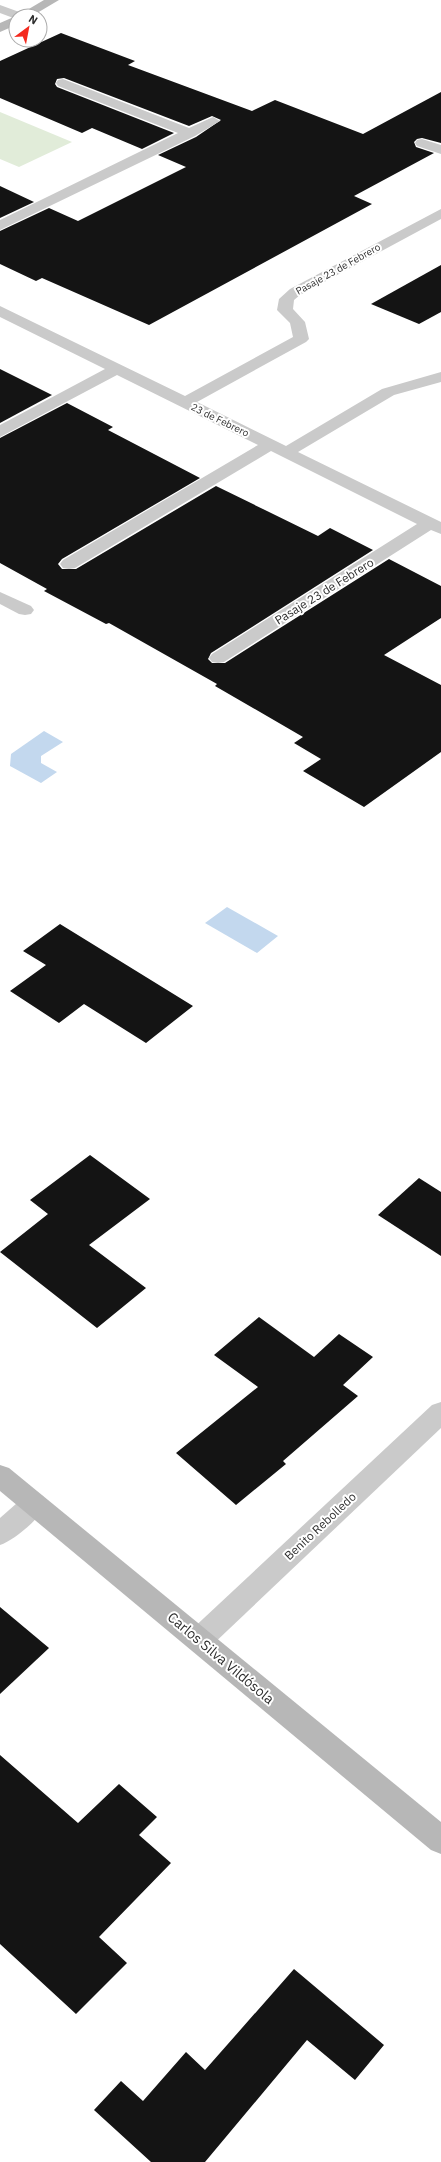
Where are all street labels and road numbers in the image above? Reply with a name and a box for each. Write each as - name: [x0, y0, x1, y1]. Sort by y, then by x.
- street label: Pasaje 23 de Febrero: [293, 240, 383, 298]
- street label: 23 de Febrero: [189, 400, 252, 440]
- street label: Pasaje 23 de Febrero: [272, 554, 376, 628]
- street label: Benito Rebolledo: [281, 1489, 359, 1563]
- street label: Carlos Silva Vildósola: [164, 1608, 278, 1708]

